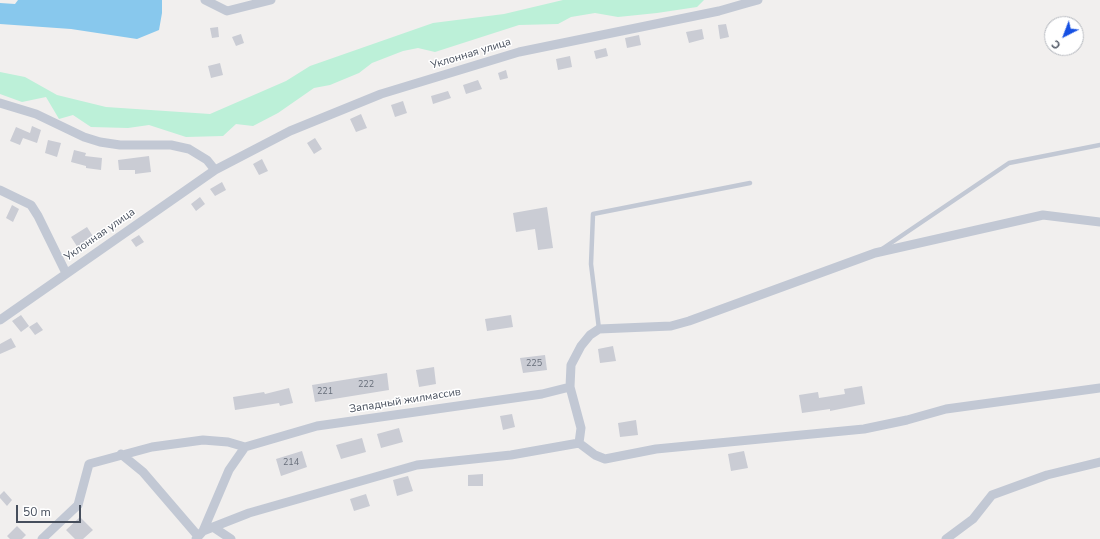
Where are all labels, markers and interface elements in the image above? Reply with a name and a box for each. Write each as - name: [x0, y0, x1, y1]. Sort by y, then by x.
- north arrow: [1044, 16, 1084, 56]
- street label: Уклонная улица: [429, 36, 513, 72]
- text: С: [1049, 36, 1064, 53]
- street label: Уклонная улица: [62, 206, 138, 264]
- house number: 225: [526, 359, 542, 369]
- house number: 222: [358, 380, 374, 390]
- street label: Западный жилмассив: [348, 386, 462, 416]
- house number: 221: [317, 387, 333, 397]
- house number: 214: [283, 458, 299, 468]
- scale bar: [18, 497, 83, 523]
- text: 50 m: [23, 504, 51, 520]

